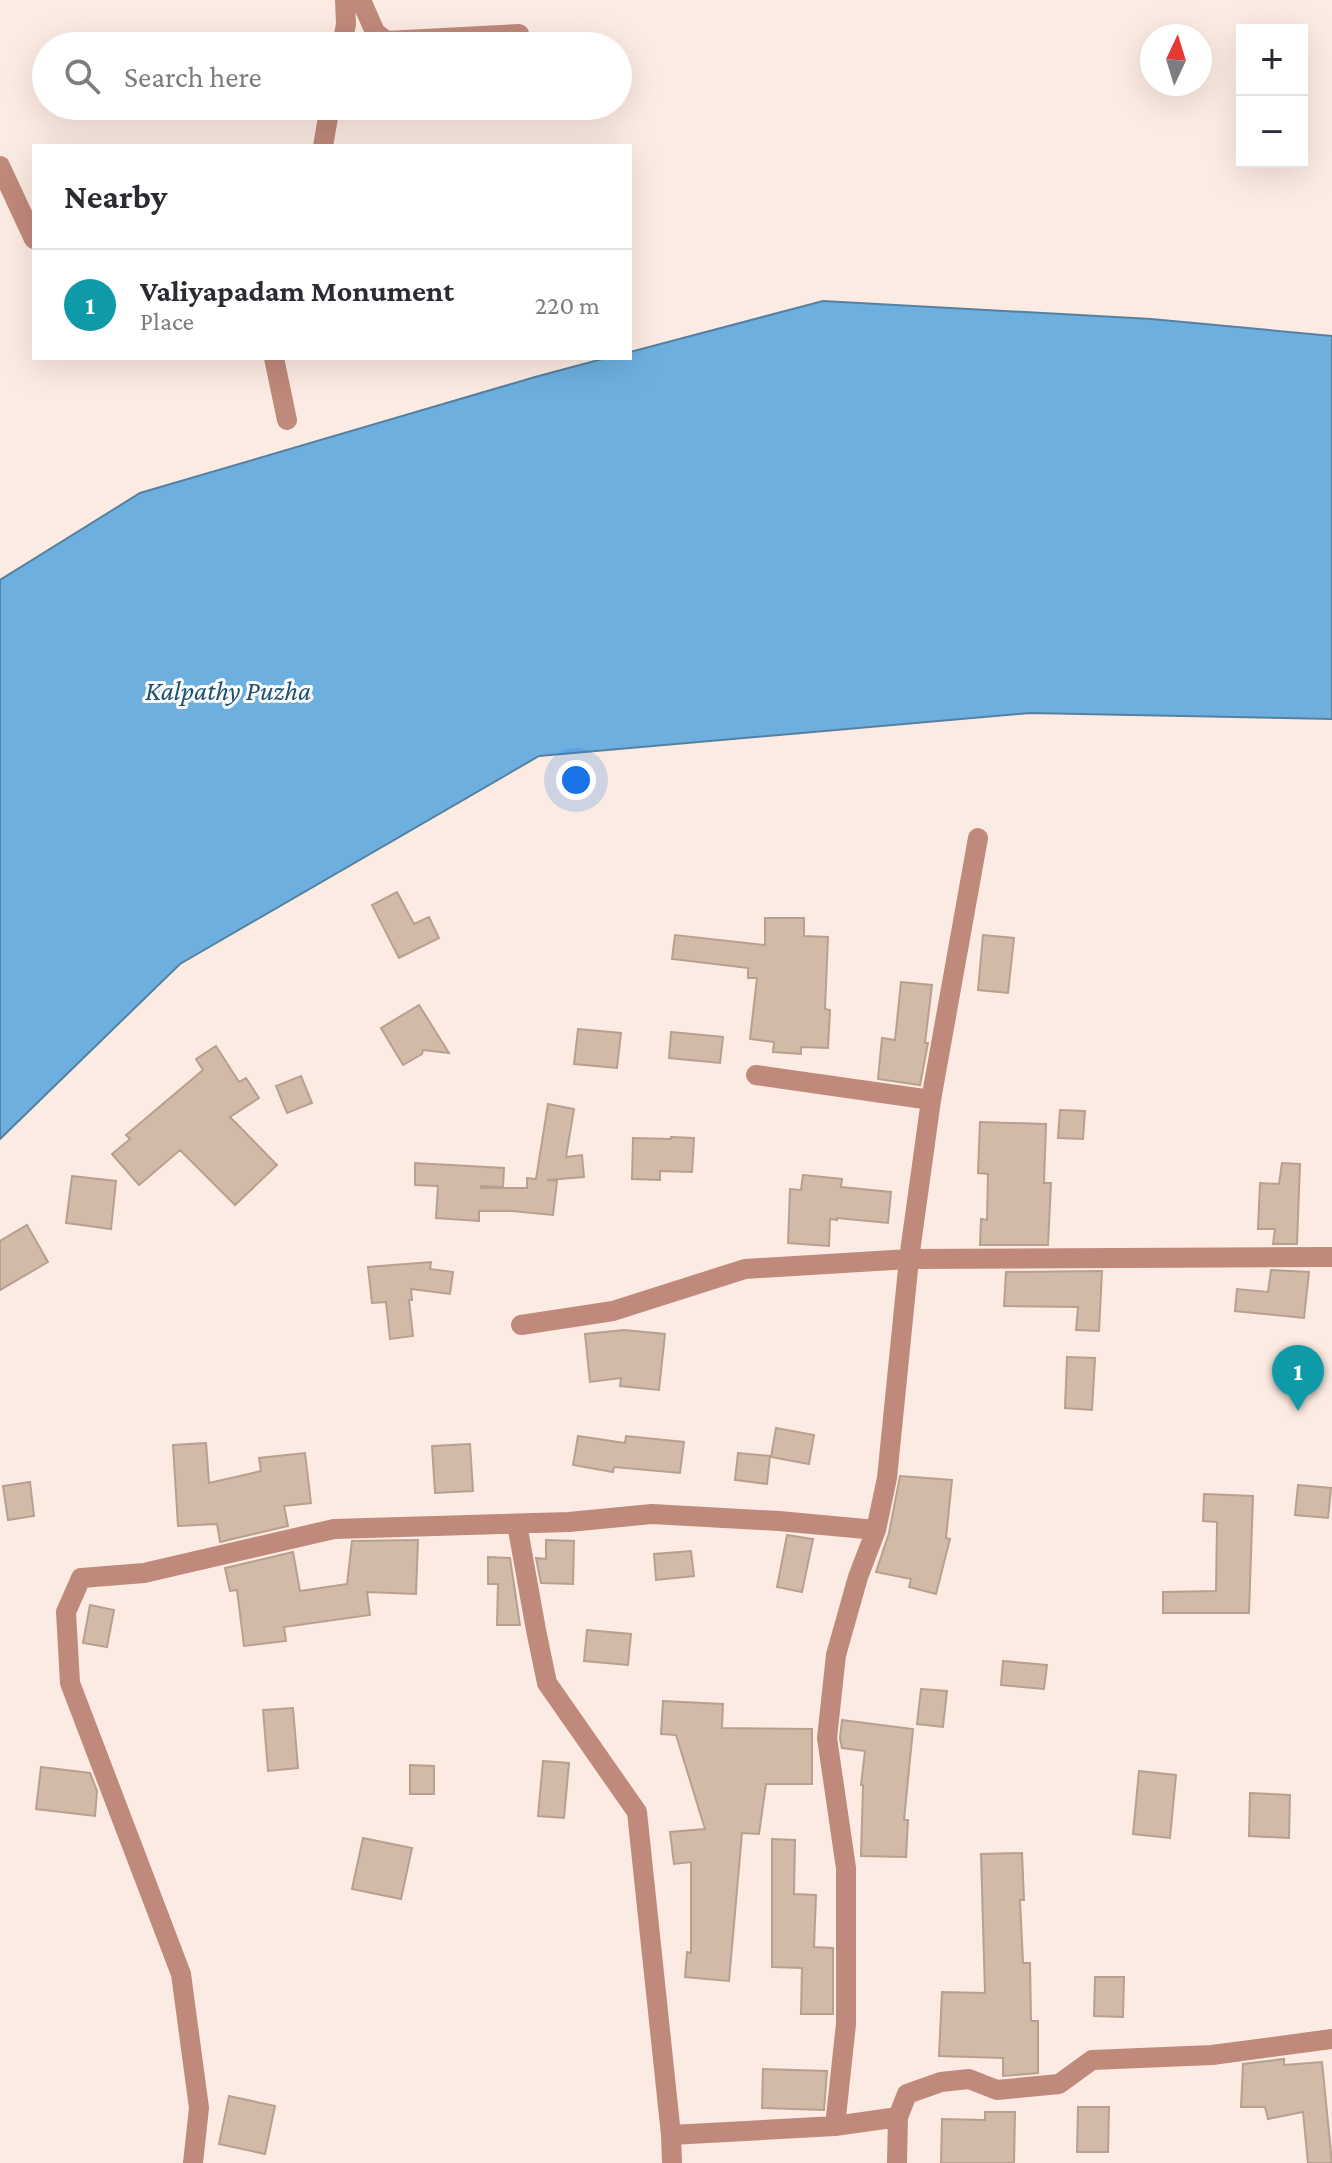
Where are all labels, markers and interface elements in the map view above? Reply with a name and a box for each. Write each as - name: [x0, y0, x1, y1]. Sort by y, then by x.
- north arrow: [1140, 24, 1212, 96]
- map controls: [1236, 24, 1308, 168]
- button: +: [1236, 24, 1308, 96]
- search box: [32, 32, 632, 120]
- icon: search: [60, 54, 104, 98]
- text: Search here: [124, 60, 262, 93]
- button: −: [1236, 96, 1308, 168]
- text: Nearby: [64, 178, 167, 215]
- text: Valiyapadam Monument: [140, 274, 454, 307]
- text: 1: [85, 291, 95, 320]
- text: 220 m: [535, 291, 600, 320]
- text: Place: [140, 307, 194, 336]
- water label: Kalpathy Puzha: [145, 675, 311, 706]
- your location: [556, 760, 596, 800]
- pin: 1: [1272, 1345, 1324, 1411]

